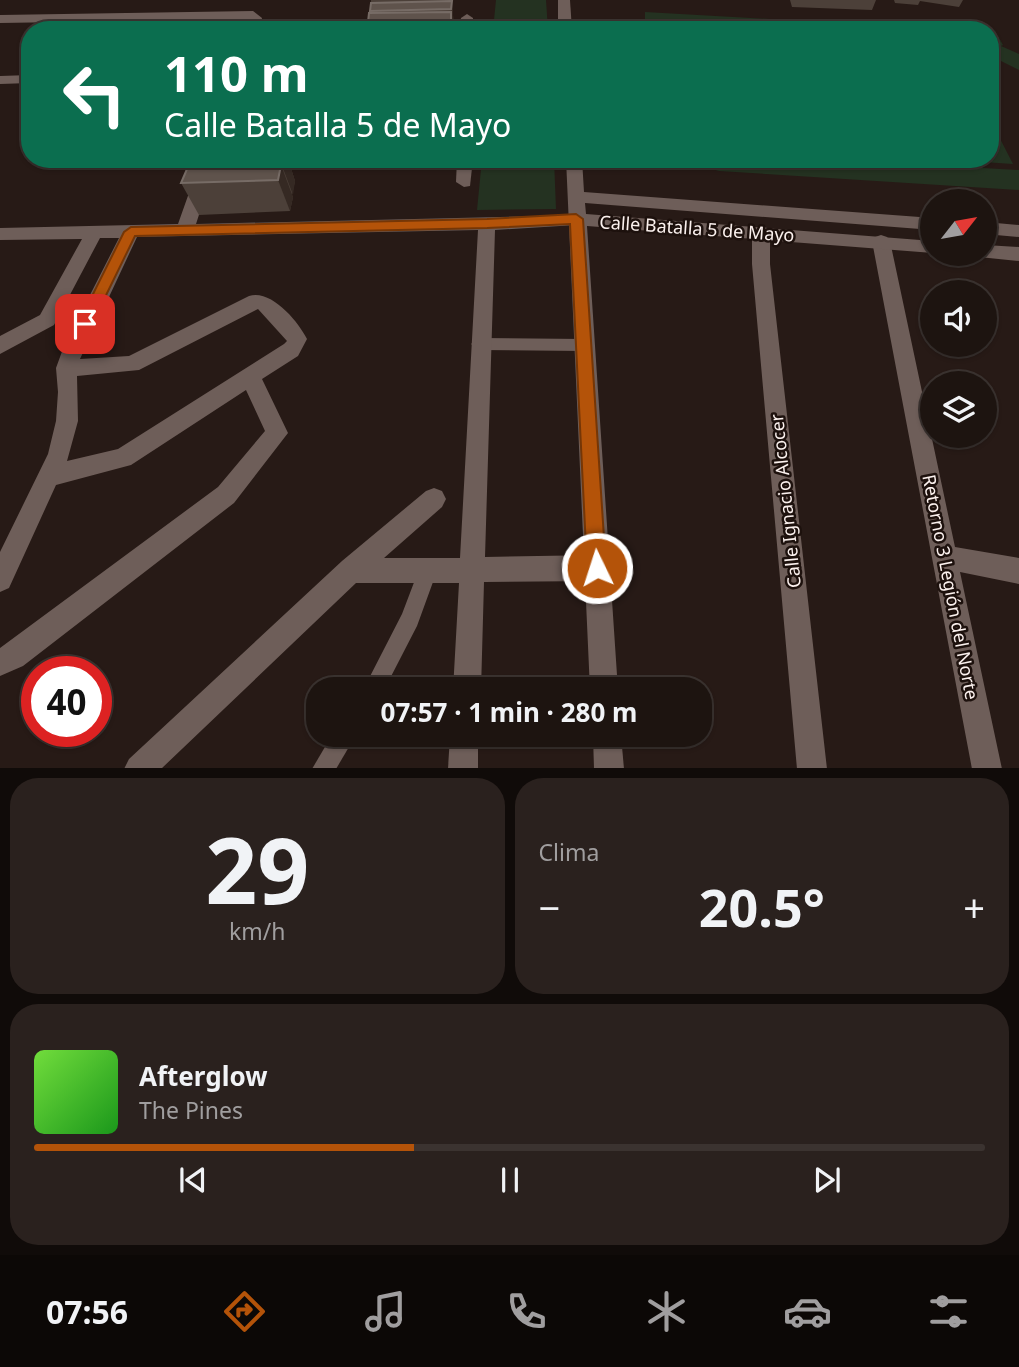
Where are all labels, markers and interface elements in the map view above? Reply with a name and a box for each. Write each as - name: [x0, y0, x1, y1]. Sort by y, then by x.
- text: 110 m: [164, 40, 309, 106]
- icon: left: [49, 49, 140, 140]
- text: Calle Batalla 5 de Mayo: [164, 103, 511, 146]
- north arrow: [920, 189, 998, 266]
- map controls: [920, 189, 997, 448]
- street label: Calle Batalla 5 de Mayo: [599, 209, 795, 247]
- button: sound: [920, 280, 997, 357]
- pin: [55, 294, 115, 354]
- icon: arrive: [66, 305, 104, 343]
- button: layers: [920, 371, 997, 448]
- street label: Calle Ignacio Alcocer: [764, 412, 806, 589]
- street label: Retorno 3 Legión del Norte: [917, 472, 985, 702]
- position arrow: [560, 531, 634, 605]
- speed limit sign: 40: [21, 656, 112, 747]
- text: 07:57 · 1 min · 280 m: [381, 694, 637, 730]
- text: 29: [205, 807, 309, 931]
- text: Clima: [539, 836, 599, 868]
- text: 20.5°: [699, 871, 825, 942]
- text: −: [539, 881, 560, 933]
- text: +: [963, 881, 985, 933]
- text: km/h: [229, 915, 286, 947]
- text: Afterglow: [139, 1058, 267, 1094]
- text: The Pines: [139, 1094, 243, 1126]
- icon: previous: [174, 1161, 212, 1199]
- icon: pause: [491, 1161, 529, 1199]
- icon: next: [808, 1161, 846, 1199]
- icon: directions: [220, 1287, 269, 1336]
- icon: music: [361, 1287, 410, 1336]
- icon: phone: [502, 1287, 551, 1336]
- icon: climate: [642, 1287, 691, 1336]
- icon: car: [783, 1287, 832, 1336]
- icon: filters: [924, 1287, 973, 1336]
- text: 07:56: [46, 1290, 128, 1333]

